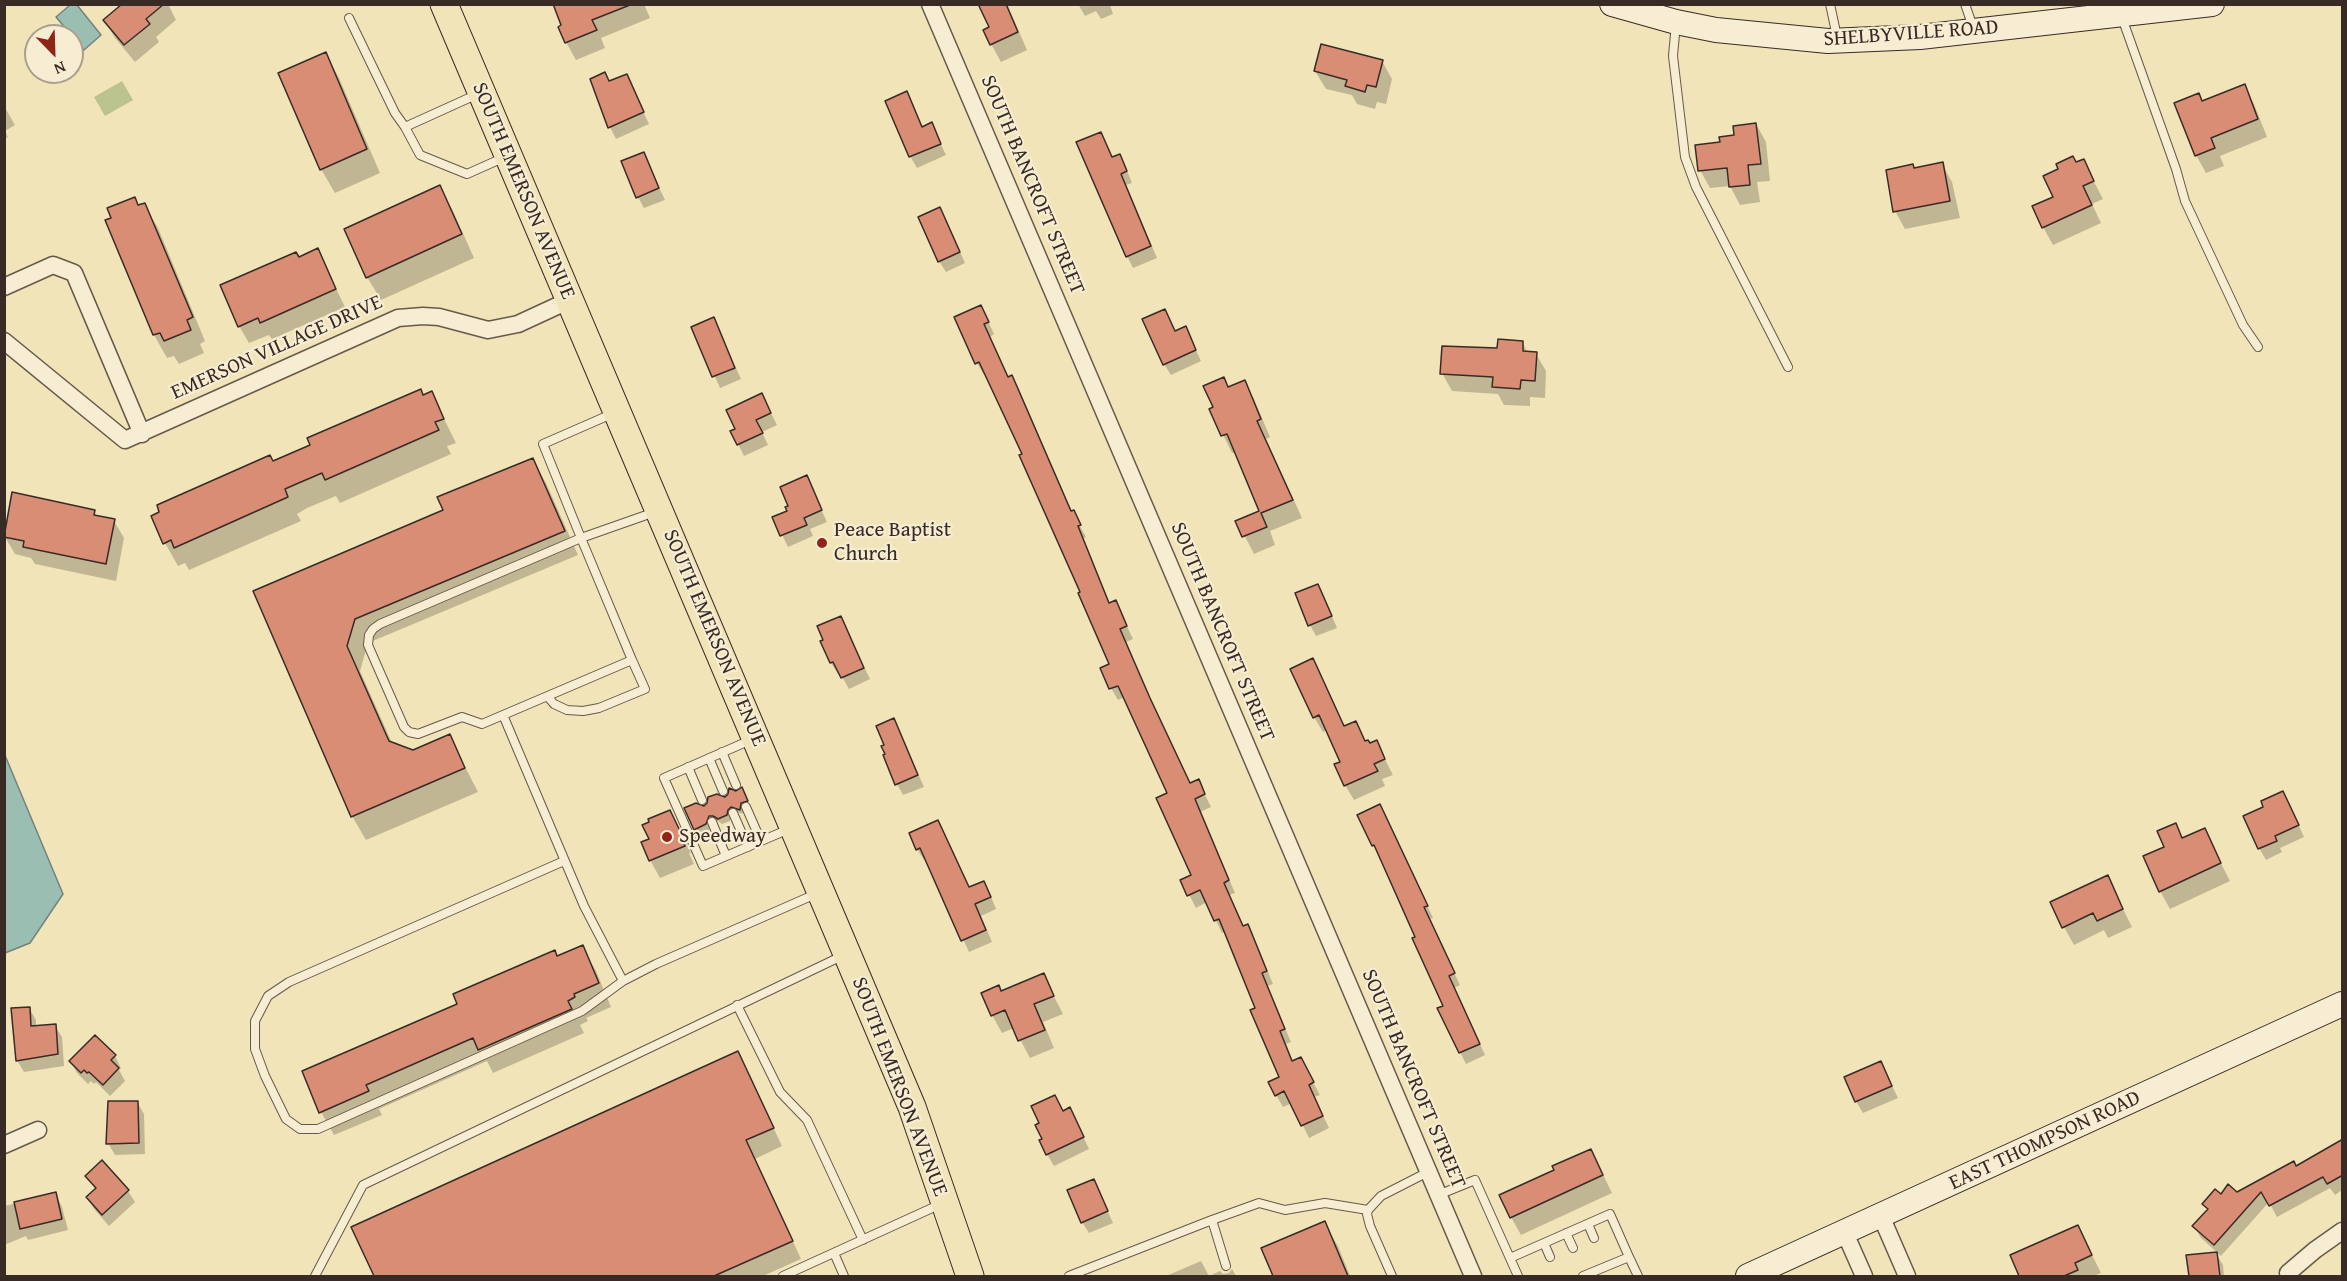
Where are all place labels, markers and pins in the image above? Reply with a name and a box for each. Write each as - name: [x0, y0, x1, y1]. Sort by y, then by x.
- place label: Peace Baptist Church: [834, 518, 951, 568]
- marker: Peace Baptist Church: [815, 536, 829, 550]
- place label: Speedway: [679, 824, 766, 850]
- marker: Speedway: [660, 830, 674, 844]

